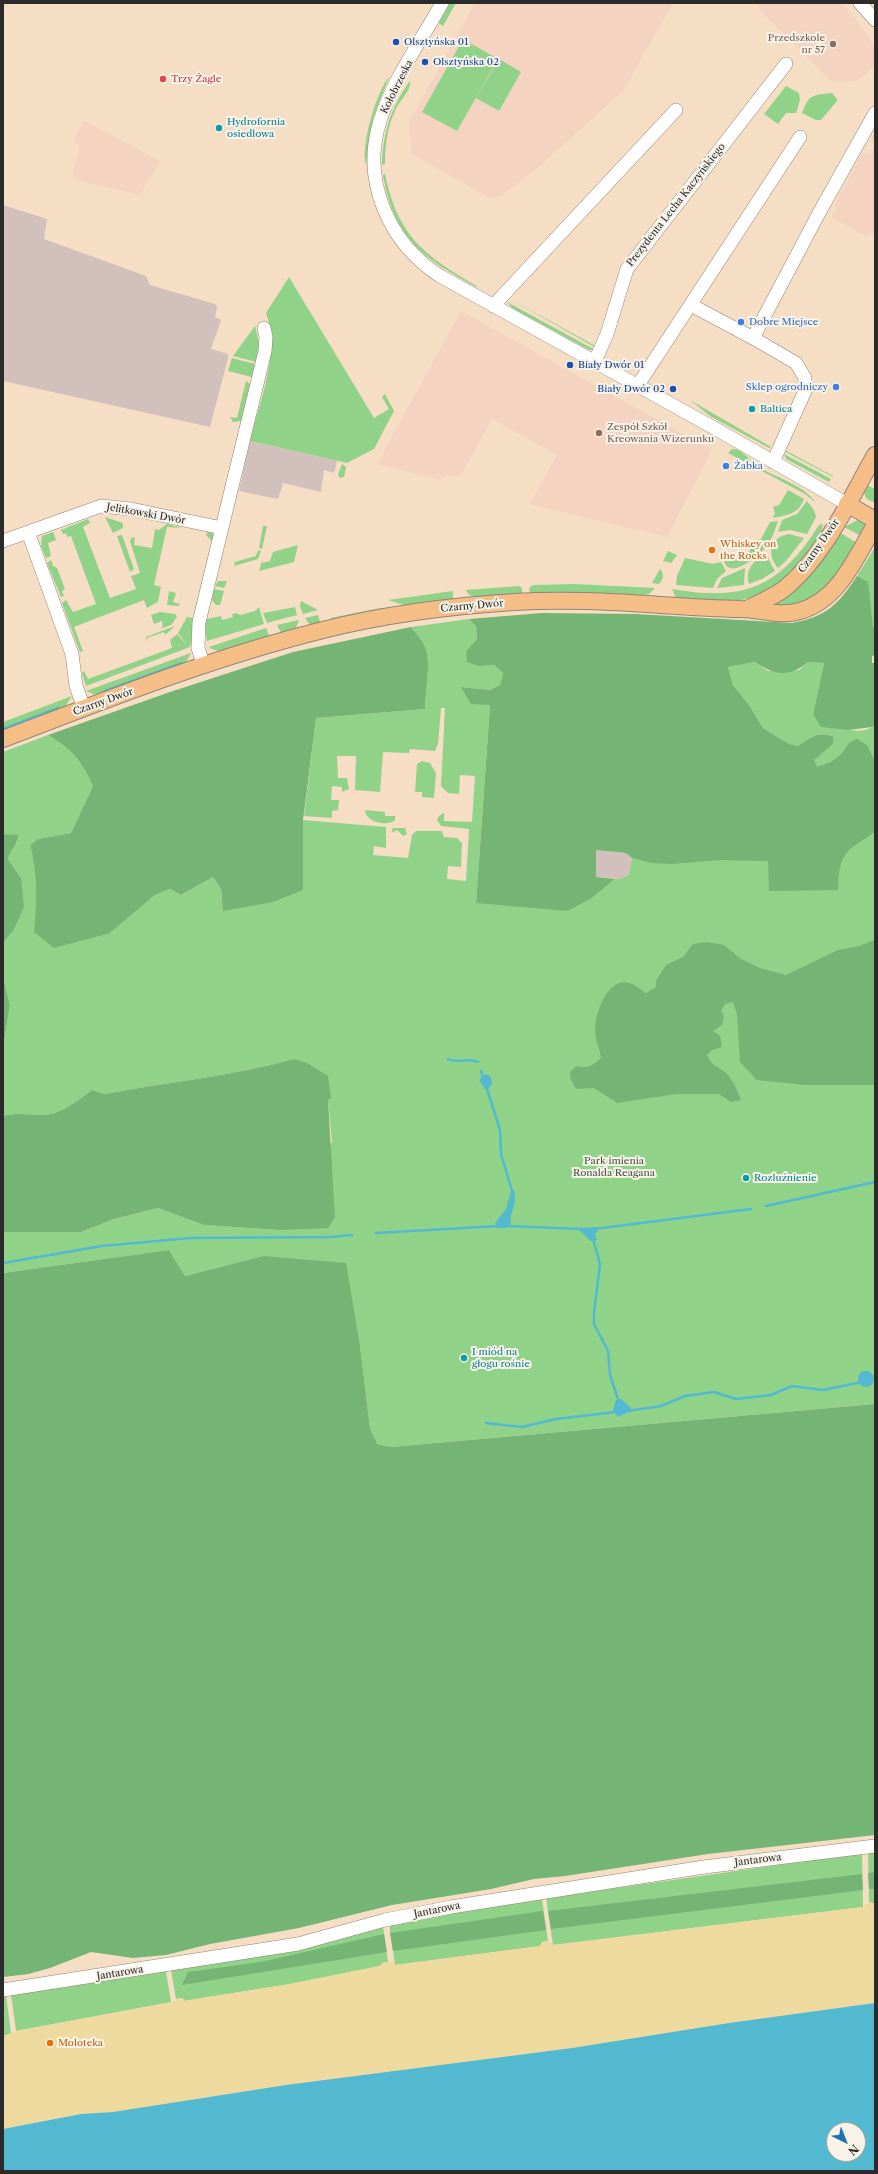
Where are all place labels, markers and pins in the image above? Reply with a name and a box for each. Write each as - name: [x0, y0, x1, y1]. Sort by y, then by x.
- place label: Przedszkole nr 57: [768, 32, 825, 56]
- place label: Olsztyńska 01: [404, 36, 468, 48]
- marker: Olsztyńska 01: [391, 37, 401, 47]
- marker: Przedszkole nr 57: [828, 39, 838, 49]
- place label: Olsztyńska 02: [433, 56, 499, 68]
- marker: Olsztyńska 02: [420, 57, 430, 67]
- place label: Trzy Żagle: [171, 73, 221, 85]
- marker: Trzy Żagle: [158, 74, 168, 84]
- place label: Hydrofornia osiedlowa: [227, 116, 285, 140]
- marker: Hydrofornia osiedlowa: [214, 123, 224, 133]
- place label: Dobre Miejsce: [749, 316, 818, 328]
- marker: Dobre Miejsce: [736, 317, 746, 327]
- place label: Biały Dwór 01: [578, 359, 644, 371]
- marker: Biały Dwór 01: [565, 360, 575, 370]
- place label: Sklep ogrodniczy: [746, 381, 828, 393]
- marker: Sklep ogrodniczy: [831, 382, 841, 392]
- place label: Biały Dwór 02: [597, 383, 665, 395]
- marker: Biały Dwór 02: [668, 384, 678, 394]
- place label: Baltica: [760, 403, 792, 415]
- marker: Baltica: [747, 404, 757, 414]
- place label: Zespół Szkół Kreowania Wizerunku: [607, 421, 714, 444]
- marker: Zespół Szkół Kreowania Wizerunku: [594, 428, 604, 438]
- place label: Żabka: [734, 460, 763, 472]
- marker: Żabka: [721, 461, 731, 471]
- place label: Whiskey on the Rocks: [720, 538, 776, 562]
- marker: Whiskey on the Rocks: [707, 545, 717, 555]
- place label: Rozluźnienie: [754, 1172, 817, 1184]
- marker: Rozluźnienie: [741, 1173, 751, 1183]
- place label: I miód na głogu rośnie: [472, 1346, 530, 1370]
- marker: I miód na głogu rośnie: [459, 1353, 469, 1363]
- place label: Moloteka: [58, 2037, 103, 2049]
- marker: Moloteka: [45, 2038, 55, 2048]

